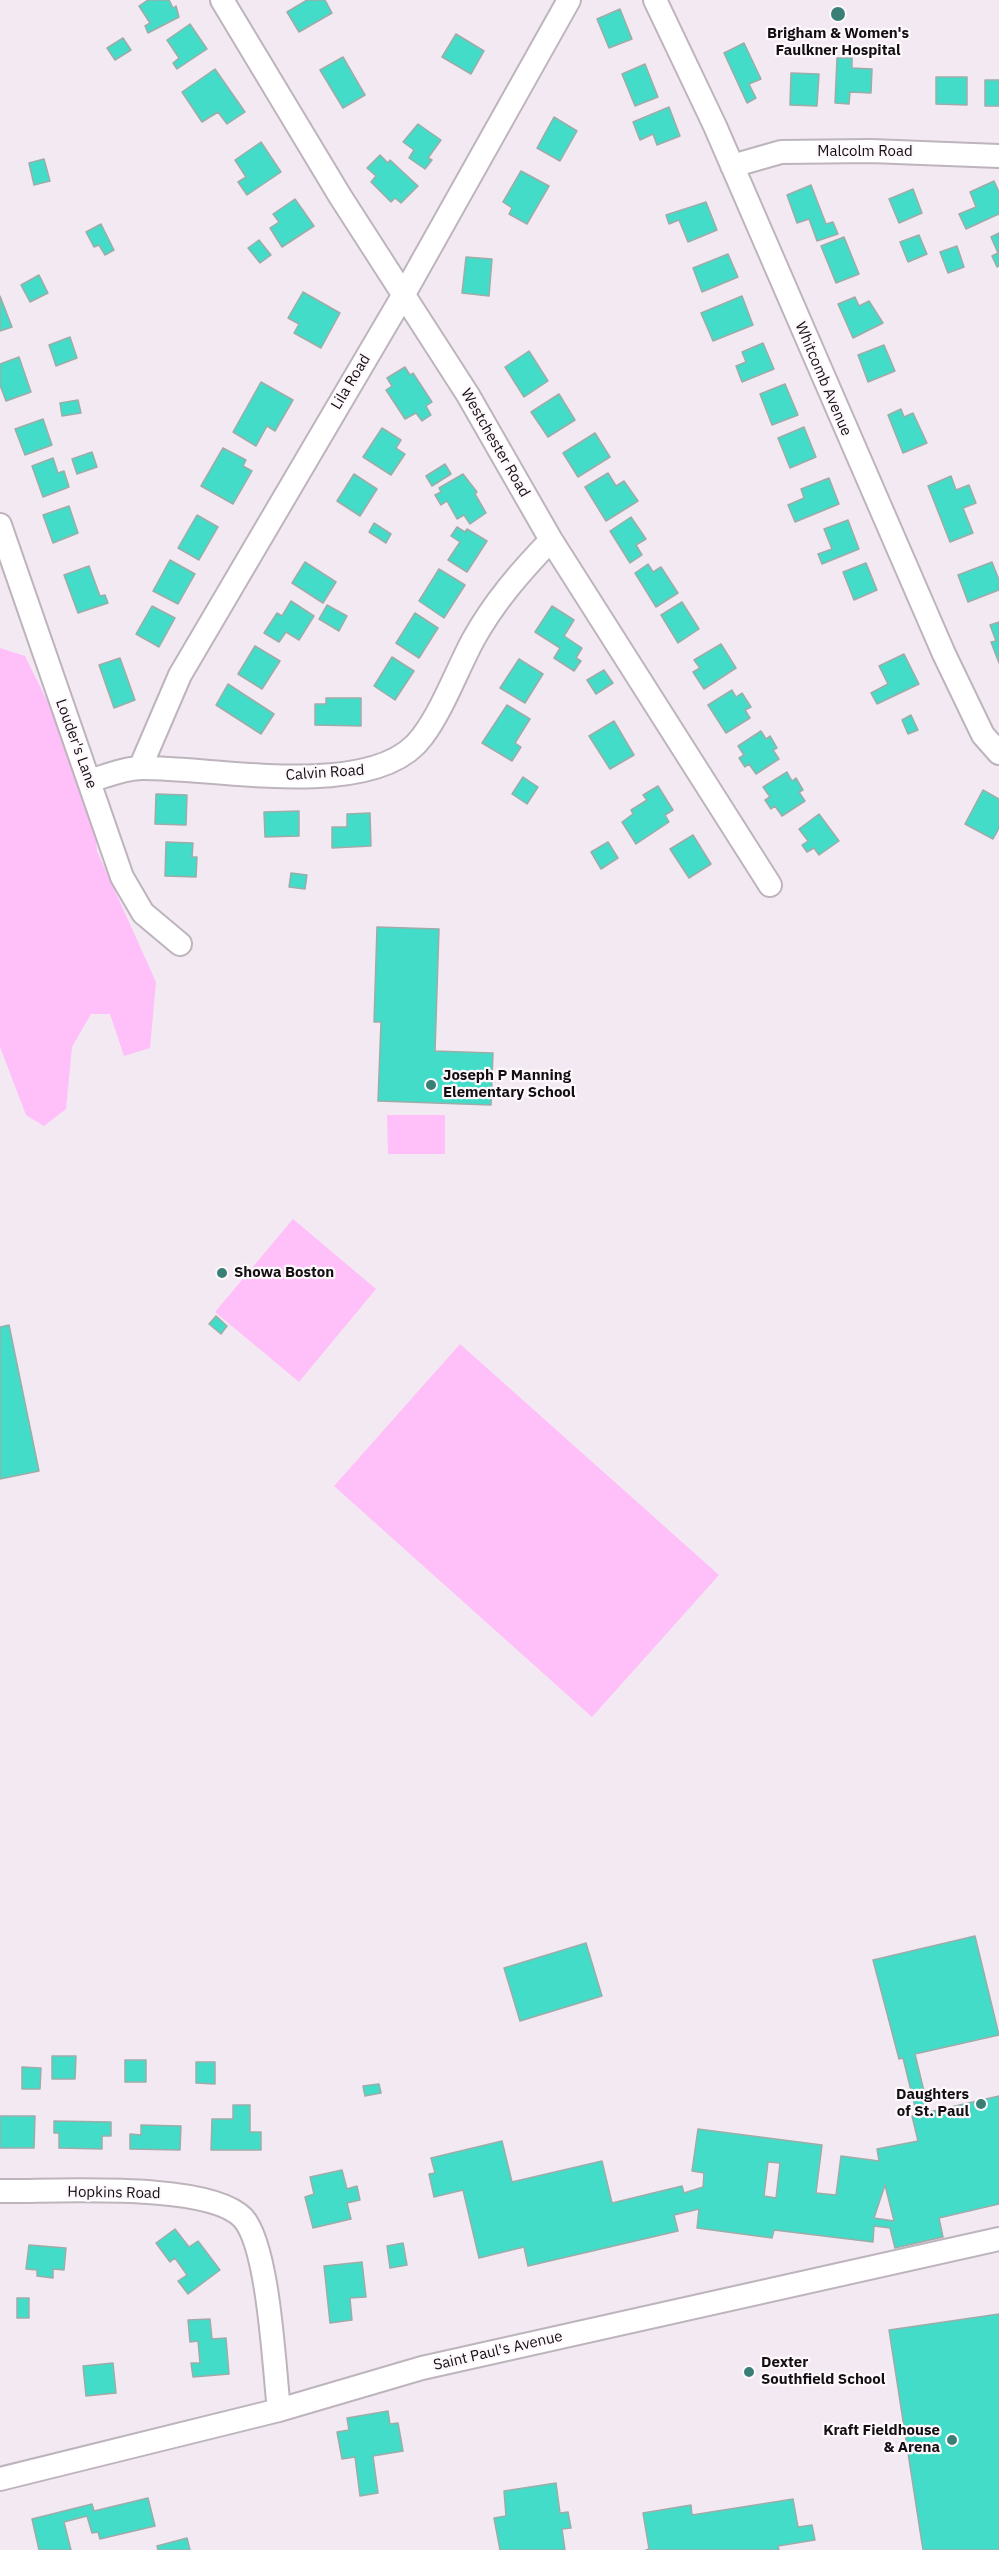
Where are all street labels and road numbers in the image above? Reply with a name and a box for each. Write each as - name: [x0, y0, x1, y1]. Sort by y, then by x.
- street label: Malcolm Road: [817, 143, 913, 161]
- street label: Whitcomb Avenue: [791, 319, 855, 439]
- street label: Lila Road: [327, 351, 375, 413]
- street label: Westchester Road: [457, 386, 533, 500]
- street label: Louder's Lane: [51, 697, 101, 791]
- street label: Calvin Road: [285, 761, 365, 785]
- street label: Hopkins Road: [67, 2183, 161, 2203]
- street label: Saint Paul's Avenue: [432, 2327, 564, 2375]

